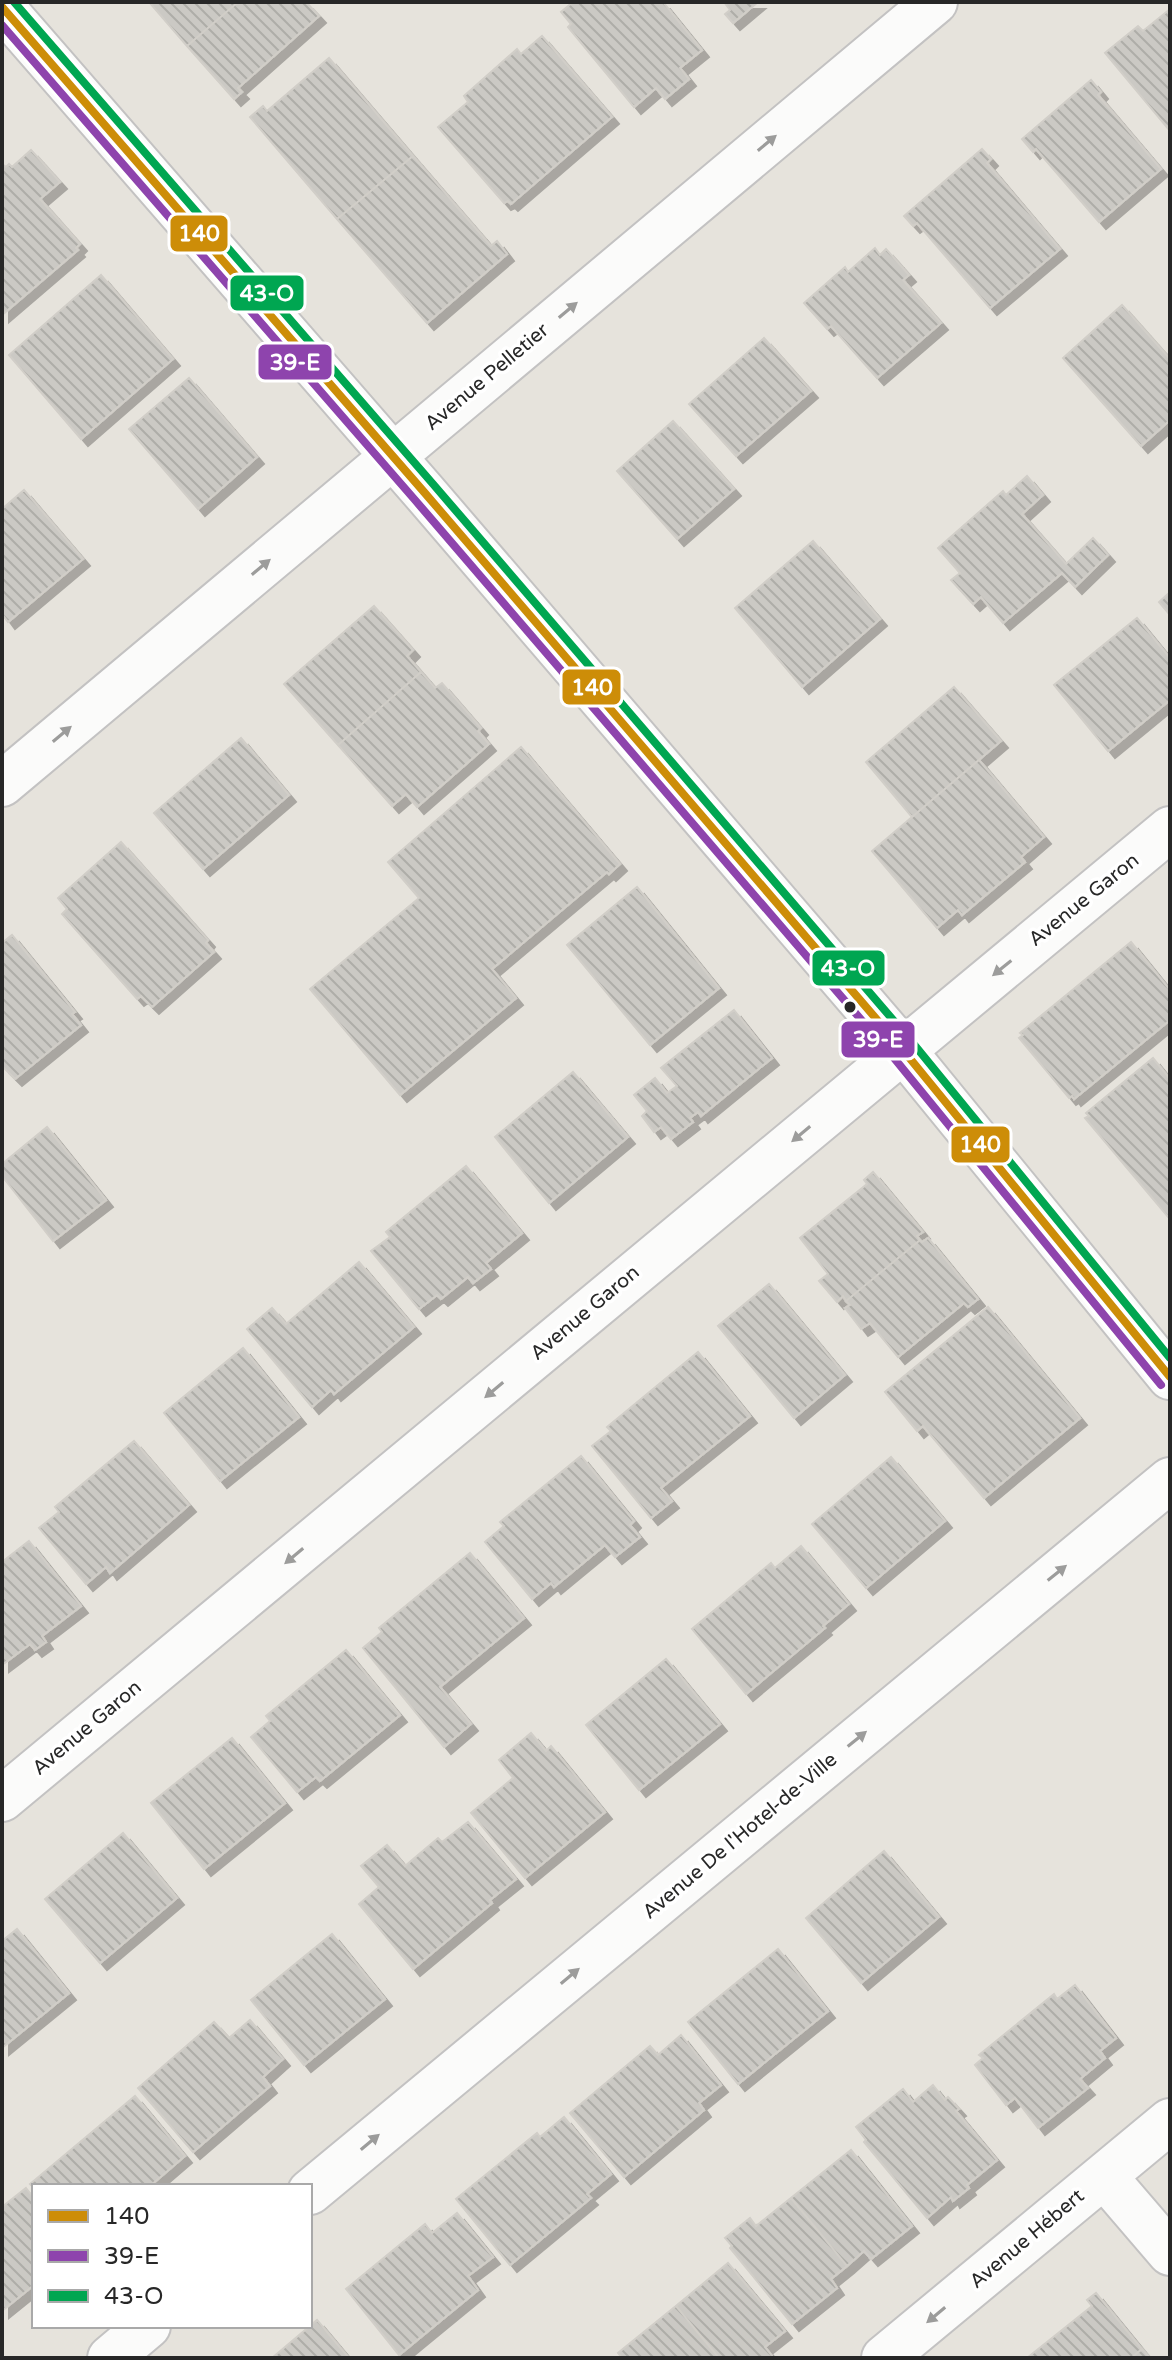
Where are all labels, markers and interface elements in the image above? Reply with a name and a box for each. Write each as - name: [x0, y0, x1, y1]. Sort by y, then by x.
- one-way arrow: [757, 135, 777, 152]
- line badge: 140: [169, 214, 229, 253]
- text: 140: [178, 221, 220, 247]
- line badge: 43-O: [229, 274, 305, 312]
- text: 43-O: [240, 281, 294, 307]
- one-way arrow: [557, 302, 577, 319]
- street label: Avenue Pelletier: [420, 318, 554, 436]
- line badge: 39-E: [257, 343, 333, 381]
- text: 39-E: [270, 350, 320, 376]
- one-way arrow: [251, 559, 271, 576]
- line badge: 140: [561, 668, 622, 706]
- text: 140: [571, 675, 613, 701]
- one-way arrow: [52, 726, 72, 743]
- street label: Avenue Garon: [1024, 848, 1144, 952]
- line badge: 43-O: [811, 949, 886, 987]
- text: 43-O: [821, 956, 875, 982]
- one-way arrow: [992, 959, 1012, 976]
- unlabelled marker: [842, 999, 858, 1015]
- line badge: 39-E: [840, 1020, 916, 1059]
- text: 39-E: [853, 1027, 903, 1053]
- one-way arrow: [792, 1125, 812, 1142]
- line badge: 140: [950, 1125, 1011, 1164]
- text: 140: [959, 1132, 1001, 1158]
- street label: Avenue Garon: [526, 1260, 644, 1366]
- one-way arrow: [484, 1381, 504, 1398]
- one-way arrow: [284, 1547, 304, 1564]
- one-way arrow: [1047, 1566, 1067, 1582]
- street label: Avenue Garon: [28, 1675, 146, 1781]
- one-way arrow: [846, 1731, 866, 1748]
- street label: Avenue De l'Hotel-de-Ville: [638, 1748, 842, 1924]
- one-way arrow: [560, 1968, 580, 1985]
- one-way arrow: [360, 2134, 380, 2151]
- legend: [32, 2184, 312, 2328]
- street label: Avenue Hébert: [965, 2184, 1089, 2294]
- text: 140: [104, 2202, 149, 2231]
- text: 39-E: [104, 2242, 159, 2271]
- text: 43-O: [104, 2282, 163, 2311]
- one-way arrow: [926, 2306, 946, 2323]

